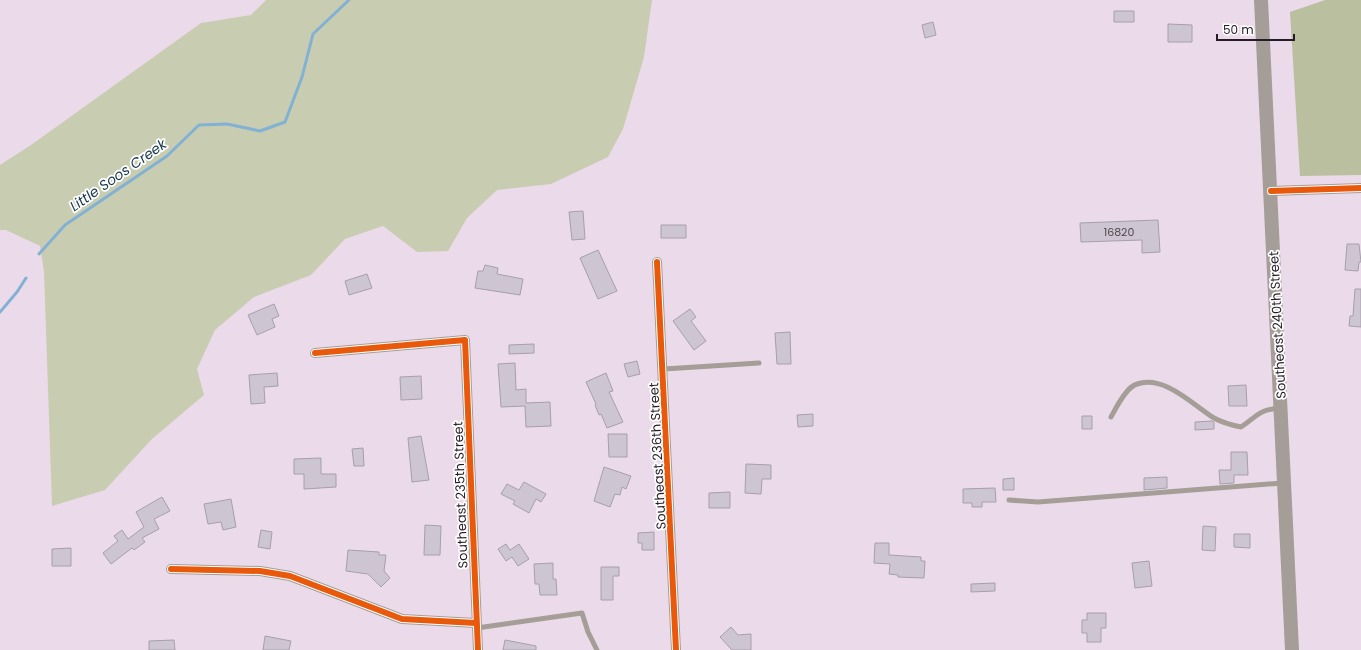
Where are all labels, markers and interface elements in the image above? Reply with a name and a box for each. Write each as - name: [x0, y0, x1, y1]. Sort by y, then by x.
- scale bar: [1217, 16, 1294, 42]
- text: 50 m: [1223, 21, 1254, 38]
- water label: Little Soos Creek: [66, 134, 171, 216]
- house number: 16820: [1104, 224, 1134, 240]
- street label: Southeast 240th Street: [1264, 251, 1291, 399]
- street label: Southeast 236th Street: [644, 382, 671, 530]
- street label: Southeast 235th Street: [448, 421, 473, 569]

